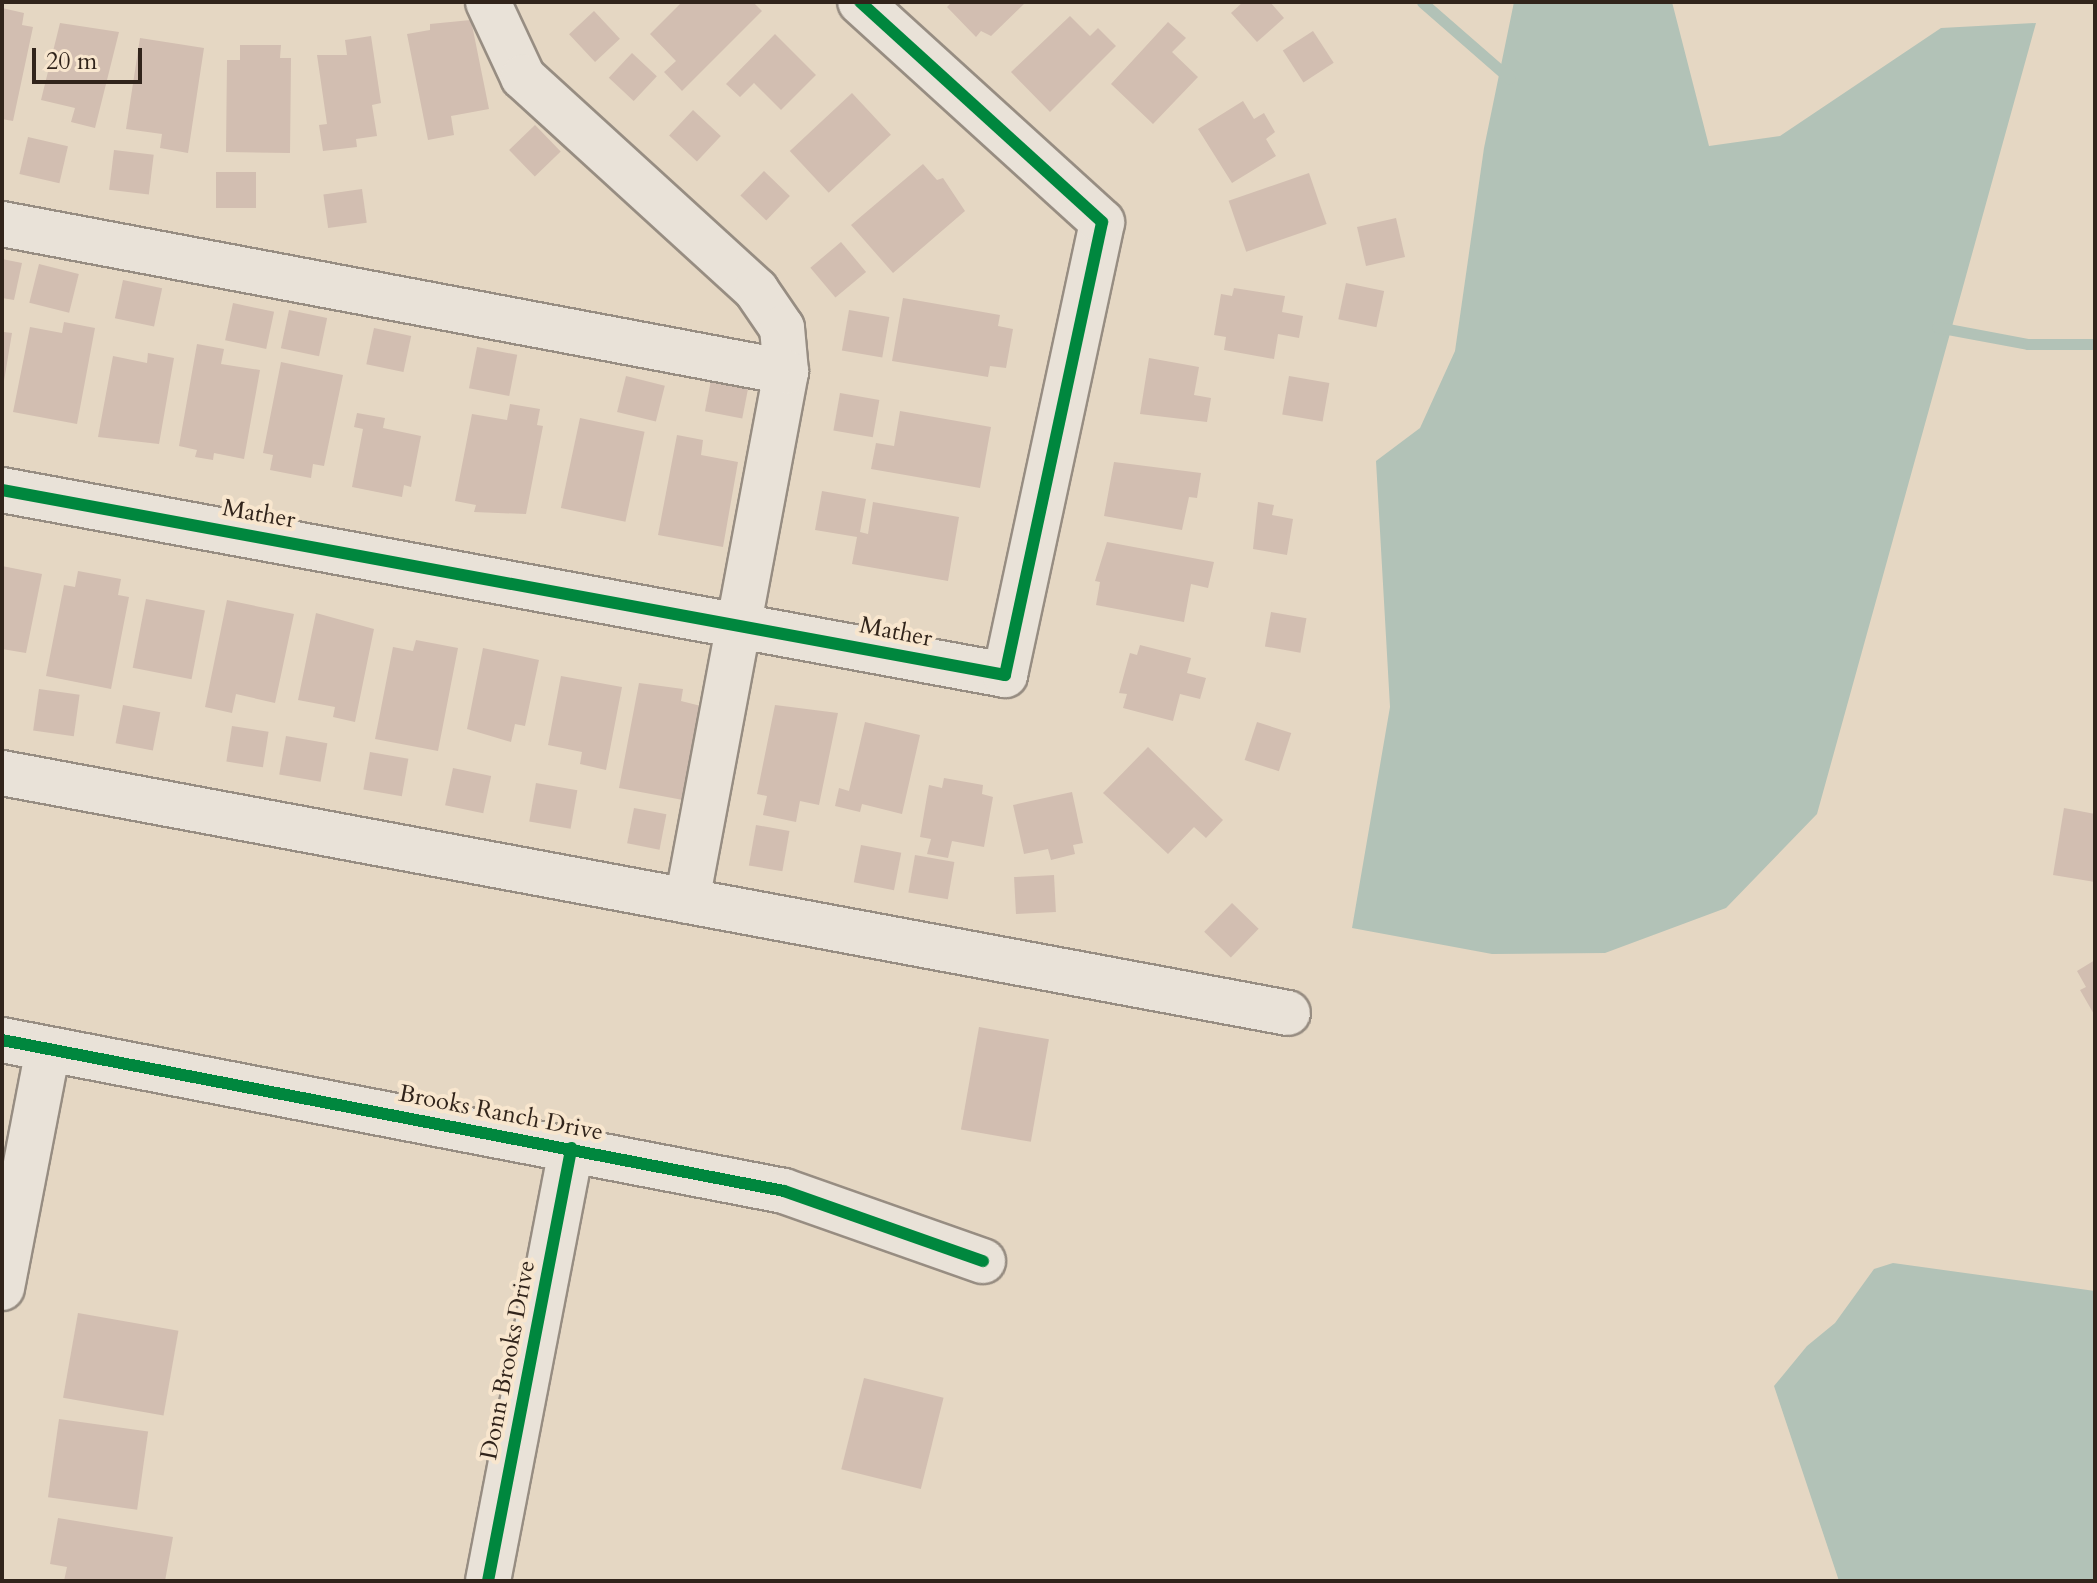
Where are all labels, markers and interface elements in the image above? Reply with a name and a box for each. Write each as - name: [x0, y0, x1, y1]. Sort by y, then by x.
- scale bar: [36, 32, 146, 82]
- text: 20 m: [46, 45, 97, 78]
- street label: Mather: [220, 493, 298, 535]
- street label: Mather: [857, 611, 935, 653]
- street label: Brooks Ranch Drive: [396, 1079, 606, 1147]
- street label: Donn Brooks Drive: [475, 1258, 541, 1462]

